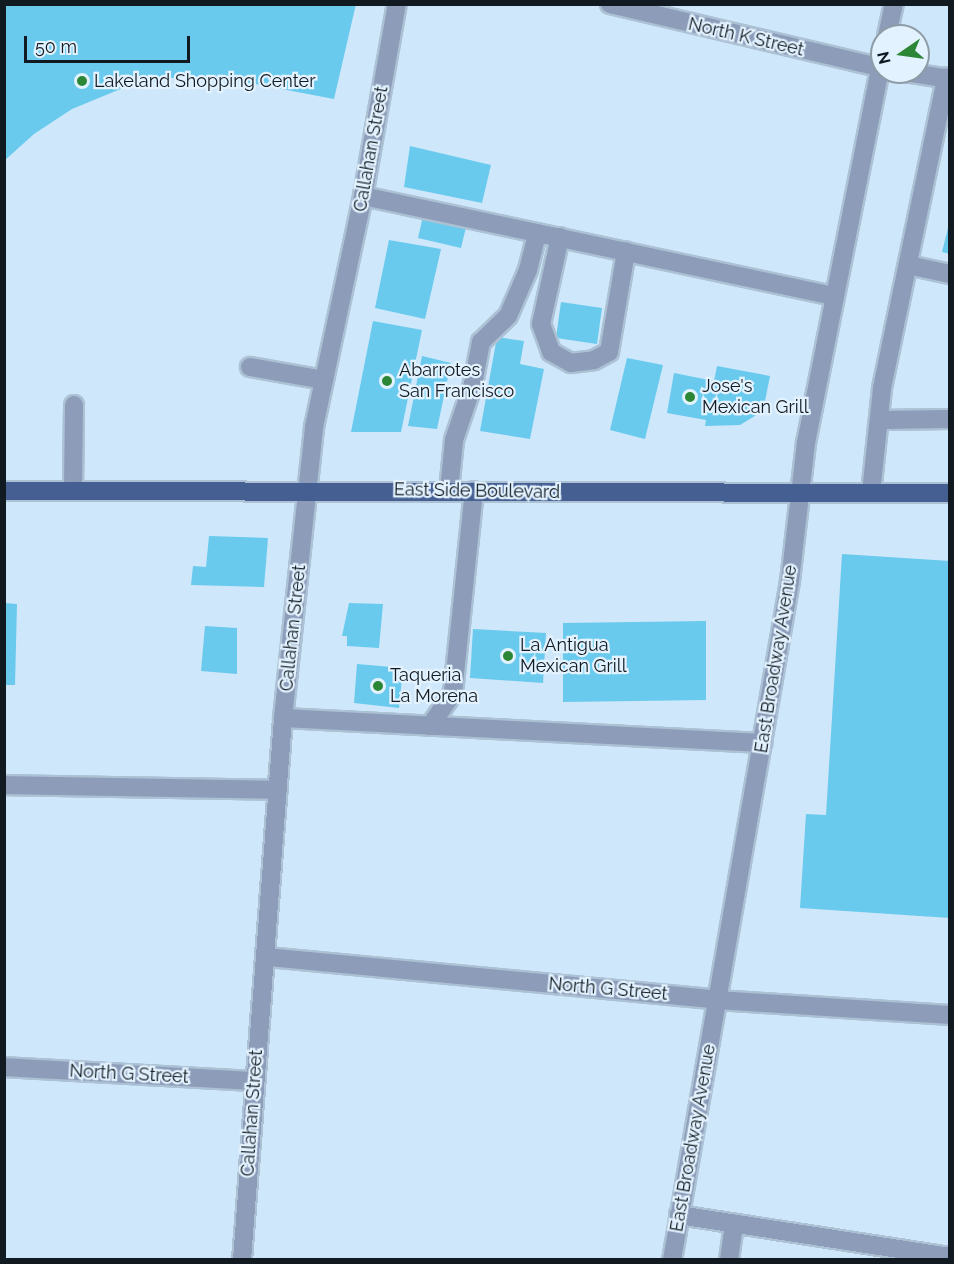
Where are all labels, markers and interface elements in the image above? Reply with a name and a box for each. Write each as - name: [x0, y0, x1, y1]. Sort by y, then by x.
- street label: North K Street: [686, 13, 806, 61]
- scale bar: [27, 24, 194, 62]
- north arrow: [870, 24, 930, 84]
- text: 50 m: [35, 36, 77, 57]
- text: N: [873, 50, 895, 66]
- place label: Lakeland Shopping Center: [94, 70, 315, 92]
- marker: Lakeland Shopping Center: [75, 74, 89, 88]
- street label: Callahan Street: [349, 85, 393, 213]
- place label: Abarrotes San Francisco: [399, 360, 514, 403]
- marker: Abarrotes San Francisco: [380, 374, 394, 388]
- place label: Jose's Mexican Grill: [702, 376, 809, 418]
- marker: Jose's Mexican Grill: [683, 390, 697, 404]
- street label: East Side Boulevard: [394, 479, 560, 503]
- street label: East Broadway Avenue: [750, 563, 802, 755]
- street label: Callahan Street: [276, 564, 310, 692]
- place label: La Antigua Mexican Grill: [520, 635, 627, 678]
- marker: La Antigua Mexican Grill: [501, 649, 515, 663]
- place label: Taqueria La Morena: [390, 665, 478, 708]
- marker: Taqueria La Morena: [371, 679, 385, 693]
- street label: North G Street: [548, 973, 668, 1005]
- street label: East Broadway Avenue: [666, 1042, 720, 1234]
- street label: Callahan Street: [237, 1049, 267, 1177]
- street label: North G Street: [69, 1060, 189, 1088]

